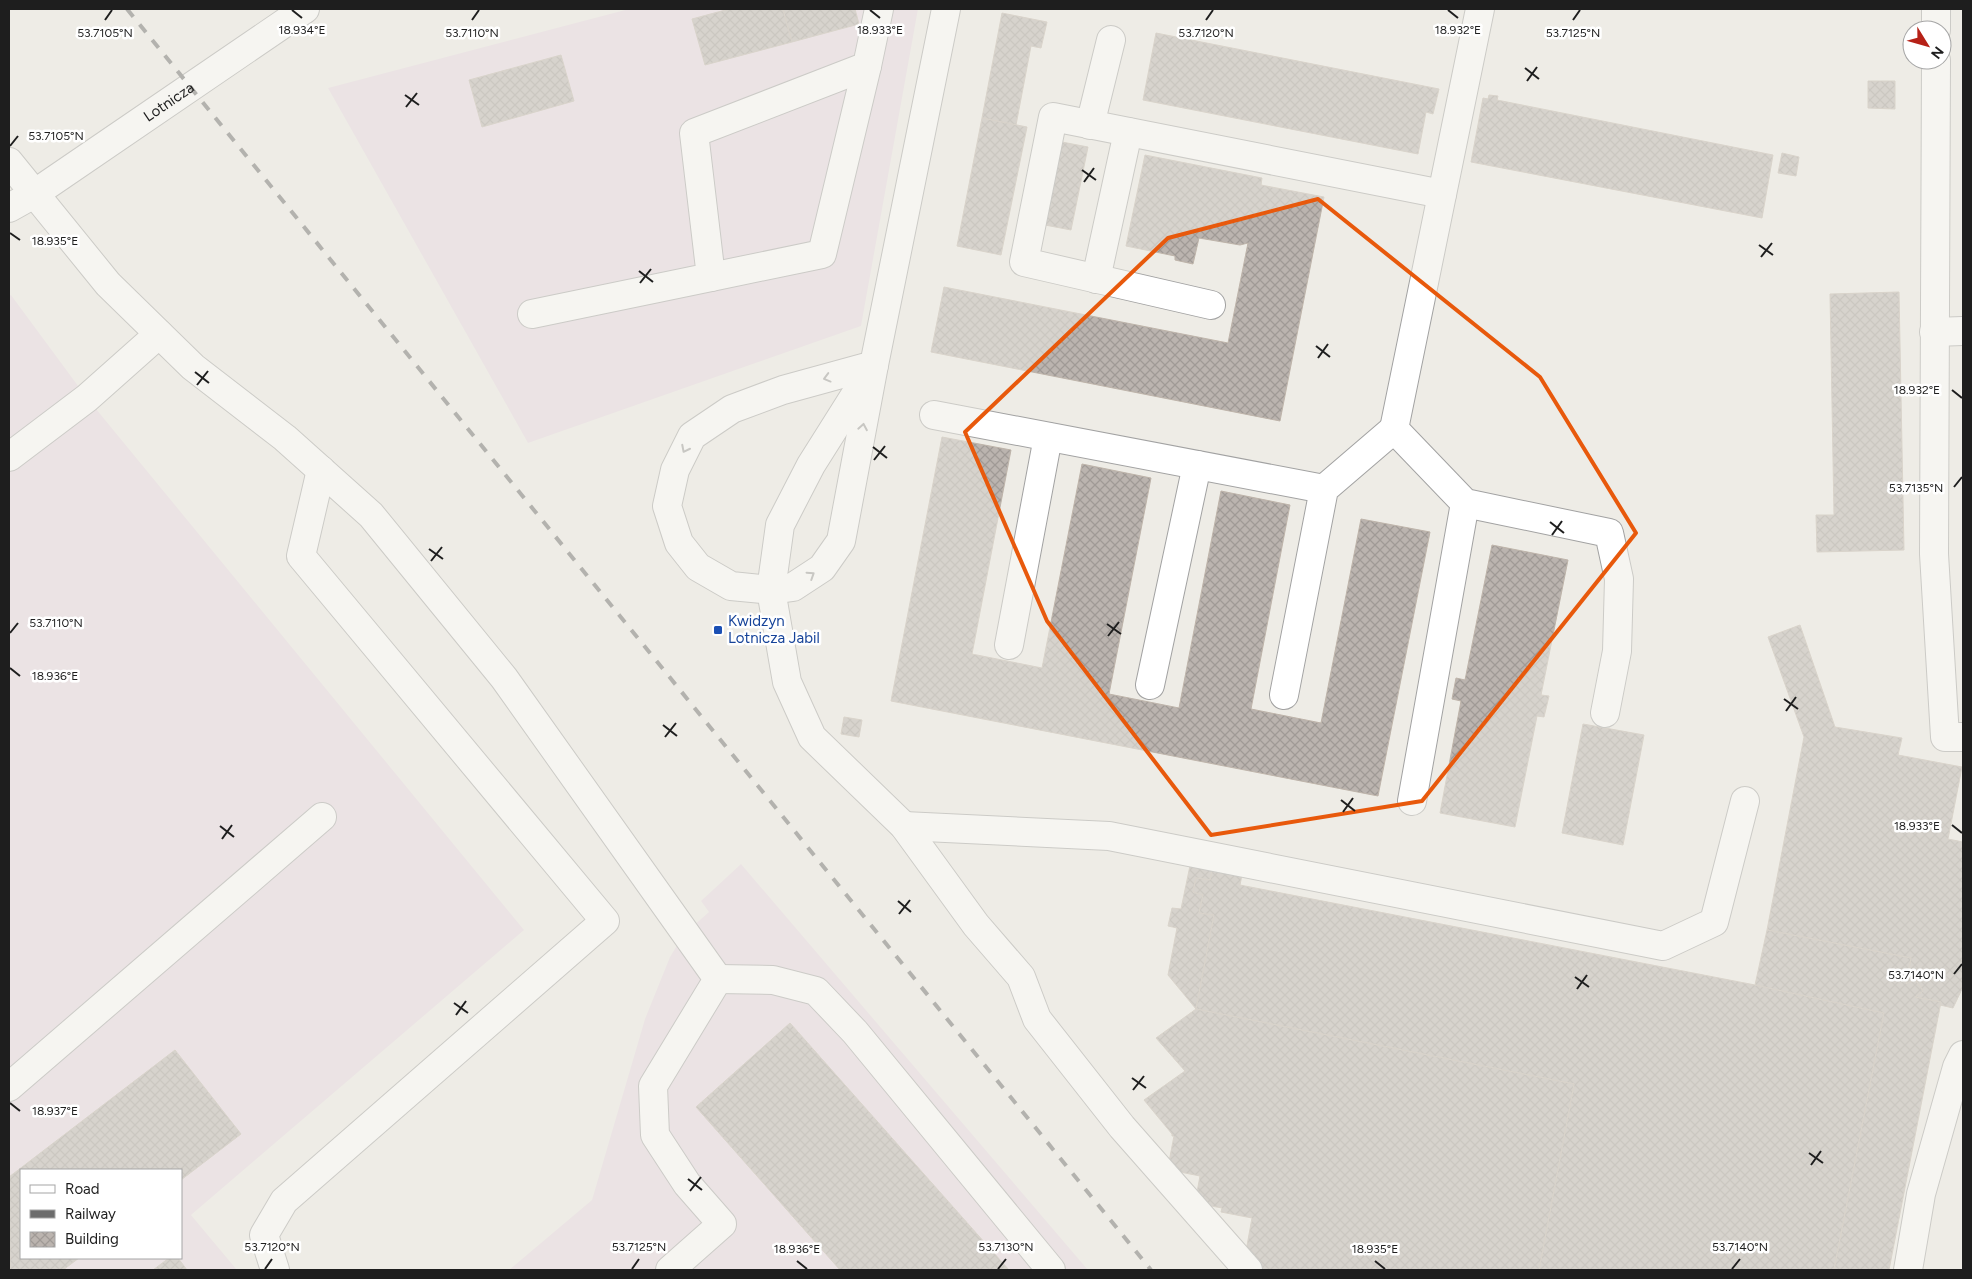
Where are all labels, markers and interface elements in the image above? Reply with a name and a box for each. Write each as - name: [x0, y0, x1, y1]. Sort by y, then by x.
- north arrow: [1902, 20, 1952, 70]
- text: 18.934°E: [278, 23, 326, 37]
- text: 18.933°E: [857, 23, 903, 37]
- text: 18.932°E: [1435, 23, 1481, 37]
- text: 53.7105°N: [77, 26, 133, 40]
- text: 53.7110°N: [445, 26, 499, 40]
- text: 53.7120°N: [1178, 26, 1234, 40]
- text: 53.7125°N: [1546, 26, 1600, 40]
- text: N: [1927, 43, 1947, 62]
- street label: Lotnicza: [140, 78, 198, 125]
- text: 53.7105°N: [28, 129, 84, 143]
- text: 18.935°E: [32, 234, 78, 248]
- one-way arrow: [823, 372, 831, 382]
- text: 18.932°E: [1894, 383, 1940, 397]
- one-way arrow: [857, 422, 867, 431]
- one-way arrow: [681, 444, 691, 453]
- text: 53.7135°N: [1889, 481, 1943, 495]
- one-way arrow: [805, 572, 815, 581]
- place label: Kwidzyn Lotnicza Jabil: [728, 612, 820, 647]
- text: 53.7110°N: [29, 616, 83, 630]
- marker: Kwidzyn Lotnicza Jabil: [712, 624, 724, 636]
- text: 18.936°E: [32, 669, 78, 683]
- text: 18.933°E: [1894, 819, 1940, 833]
- text: 53.7140°N: [1888, 968, 1944, 982]
- text: 18.937°E: [32, 1104, 78, 1118]
- legend: [20, 1169, 182, 1259]
- text: Road: [65, 1180, 100, 1198]
- text: Railway: [65, 1205, 116, 1223]
- text: Building: [65, 1230, 119, 1248]
- text: 53.7120°N: [244, 1240, 300, 1254]
- text: 53.7125°N: [612, 1240, 666, 1254]
- text: 53.7130°N: [978, 1240, 1034, 1254]
- text: 53.7140°N: [1712, 1240, 1768, 1254]
- text: 18.936°E: [774, 1242, 820, 1256]
- text: 18.935°E: [1352, 1242, 1398, 1256]

